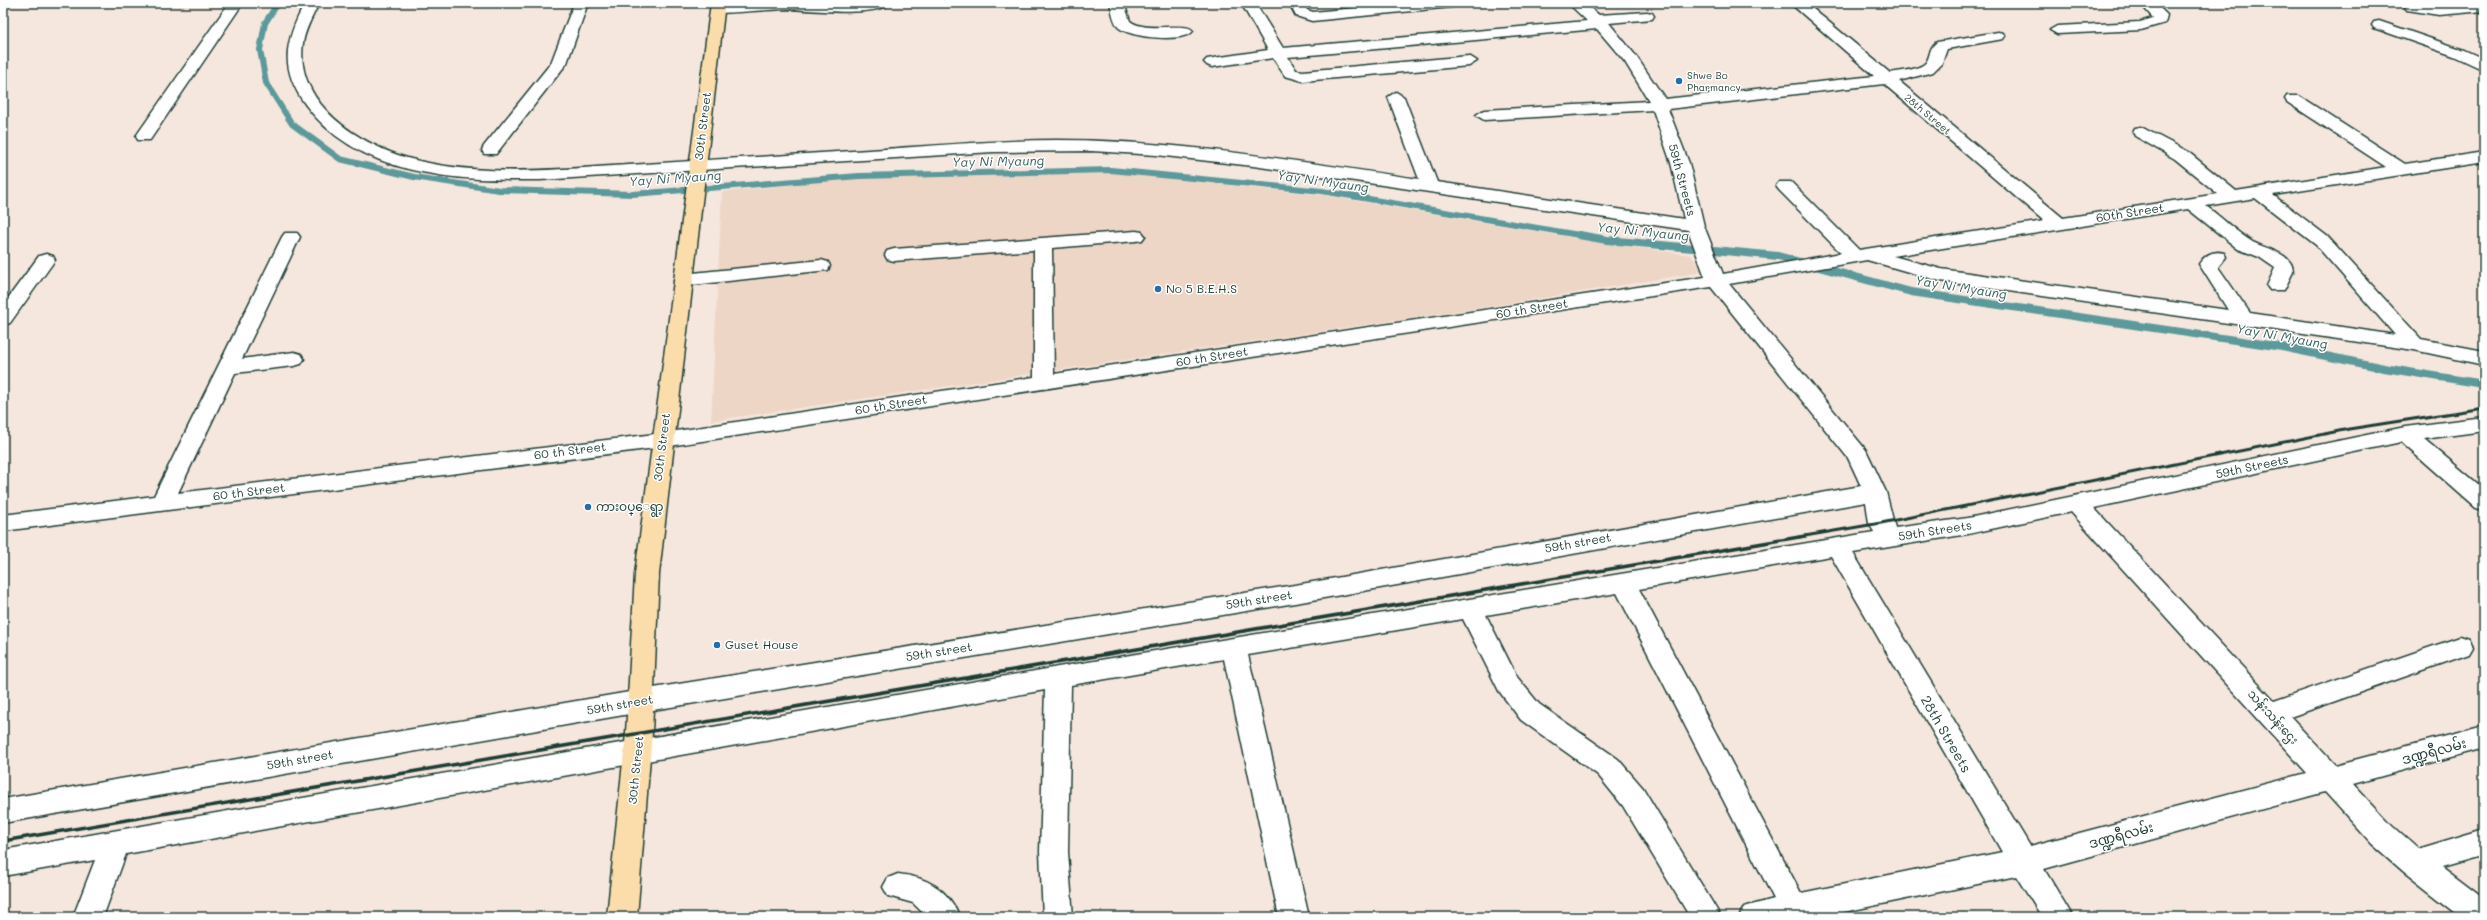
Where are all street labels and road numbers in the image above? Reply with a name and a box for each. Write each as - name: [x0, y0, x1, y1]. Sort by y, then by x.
- street label: 28th Street: [1902, 90, 1954, 138]
- street label: 30th Street: [690, 91, 714, 161]
- street label: 59th Streets: [1666, 142, 1700, 218]
- street label: 60th Street: [2095, 199, 2165, 225]
- street label: 60 th Street: [1495, 294, 1569, 322]
- street label: 60 th Street: [1175, 342, 1249, 370]
- street label: 60 th Street: [854, 390, 928, 418]
- street label: 30th Street: [649, 412, 673, 482]
- street label: 60 th Street: [533, 438, 607, 462]
- street label: 59th Streets: [2214, 450, 2290, 482]
- street label: 60 th Street: [212, 479, 286, 503]
- street label: 59th Streets: [1897, 516, 1973, 544]
- street label: 59th street: [1543, 528, 1612, 556]
- street label: 59th street: [1224, 586, 1293, 612]
- street label: 59th street: [904, 638, 973, 664]
- street label: သန်းသန်းဌေး: [2243, 686, 2303, 749]
- street label: 59th street: [585, 690, 654, 718]
- street label: 28th Streets: [1917, 692, 1976, 776]
- street label: ဒဏ္ဍရီလမ်း: [2399, 733, 2469, 772]
- street label: 30th Street: [623, 735, 647, 805]
- street label: 59th street: [265, 745, 334, 773]
- street label: ဒဏ္ဍရီလမ်း: [2086, 817, 2156, 856]

